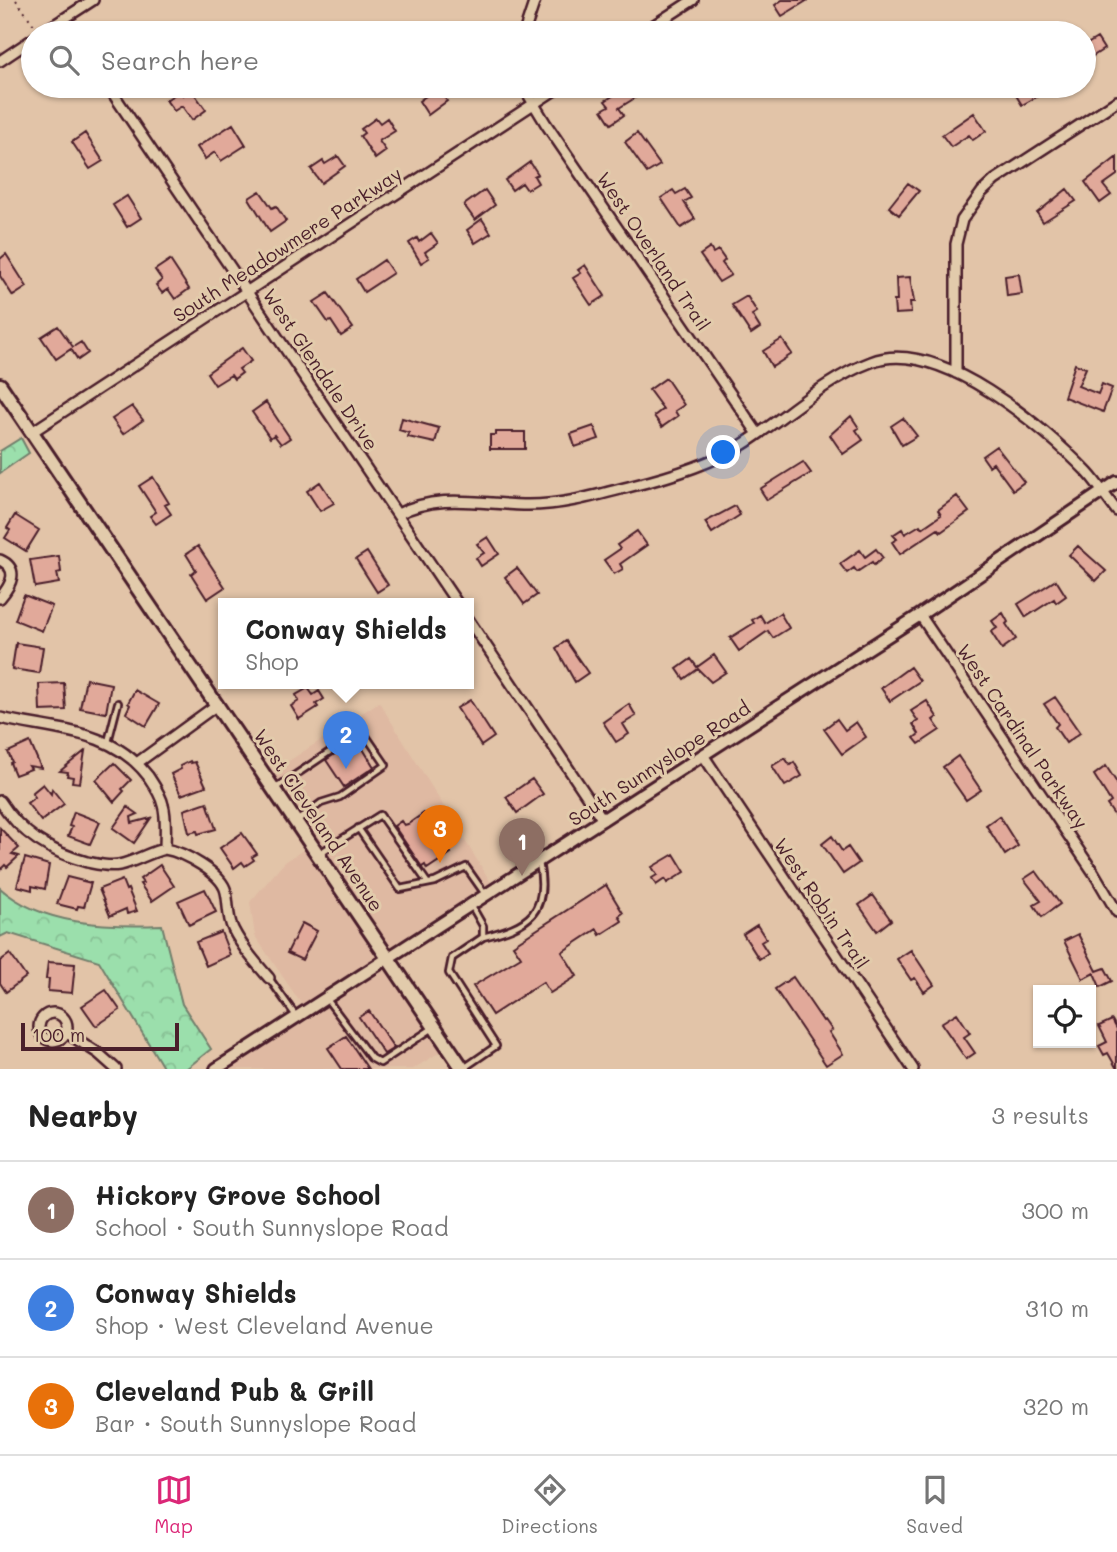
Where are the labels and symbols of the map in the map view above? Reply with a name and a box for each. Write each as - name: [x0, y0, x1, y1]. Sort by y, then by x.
- street label: South Meadowmere Parkway: [168, 160, 406, 328]
- street label: West Overland Trail: [592, 167, 716, 335]
- street label: West Glendale Drive: [258, 283, 384, 455]
- your location: [706, 435, 740, 469]
- street label: West Cardinal Parkway: [952, 639, 1094, 833]
- street label: South Sunnyslope Road: [563, 695, 755, 831]
- pin: 2: [323, 711, 369, 769]
- street label: West Cleveland Avenue: [249, 724, 389, 916]
- pin: 3: [417, 805, 463, 863]
- pin: 1: [499, 818, 545, 876]
- street label: West Robin Trail: [769, 833, 875, 973]
- scale bar: [21, 1020, 178, 1052]

